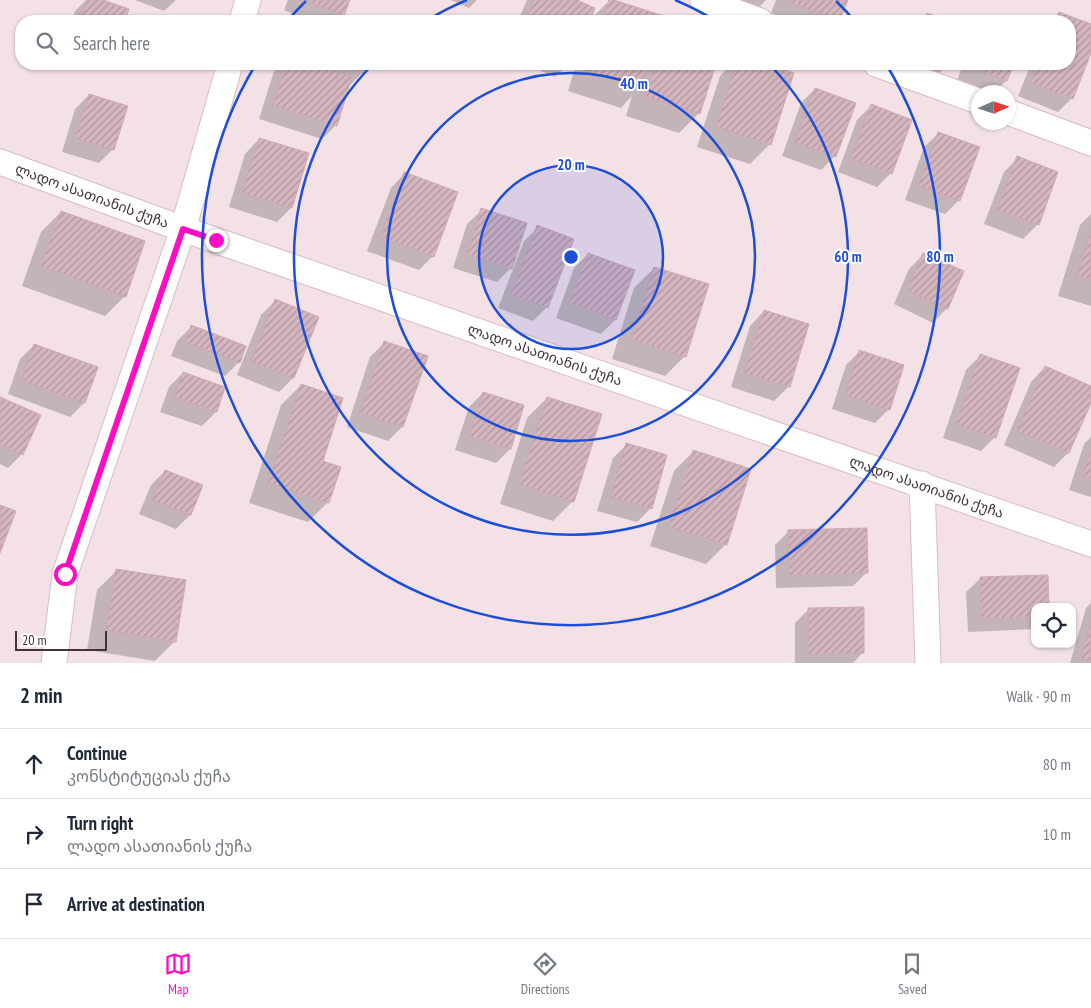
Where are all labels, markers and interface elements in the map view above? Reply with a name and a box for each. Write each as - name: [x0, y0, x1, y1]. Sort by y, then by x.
- search box: [15, 15, 1076, 70]
- icon: search: [33, 29, 61, 57]
- text: Search here: [73, 31, 150, 55]
- text: 40 m: [620, 74, 648, 93]
- north arrow: [971, 85, 1016, 130]
- text: 20 m: [557, 155, 585, 174]
- street label: ლადო ასათიანის ქუჩა: [13, 159, 171, 232]
- route end: [205, 229, 228, 252]
- text: 60 m: [834, 247, 862, 266]
- text: 80 m: [926, 247, 954, 266]
- centre of rings: [562, 248, 580, 266]
- street label: ლადო ასათიანის ქუჩა: [465, 319, 625, 390]
- street label: ლადო ასათიანის ქუჩა: [847, 452, 1006, 522]
- route start: [54, 563, 77, 586]
- map controls: [1031, 603, 1076, 648]
- button: locate: [1031, 603, 1076, 648]
- scale bar: [15, 628, 108, 651]
- text: 20 m: [22, 631, 47, 649]
- text: 2 min: [20, 682, 62, 709]
- text: Walk · 90 m: [1006, 686, 1071, 706]
- text: Continue: [67, 741, 127, 765]
- icon: ahead: [20, 750, 48, 778]
- text: 80 m: [1043, 754, 1071, 774]
- text: კონსტიტუციას ქუჩა: [67, 766, 231, 786]
- text: Turn right: [67, 811, 133, 835]
- icon: right: [20, 820, 48, 848]
- text: 10 m: [1043, 824, 1071, 844]
- text: ლადო ასათიანის ქუჩა: [67, 836, 252, 856]
- icon: arrive: [20, 890, 48, 918]
- text: Arrive at destination: [67, 892, 205, 916]
- tab: Map: [164, 950, 192, 998]
- tab: Directions: [521, 950, 569, 998]
- tab: Saved: [898, 950, 927, 998]

